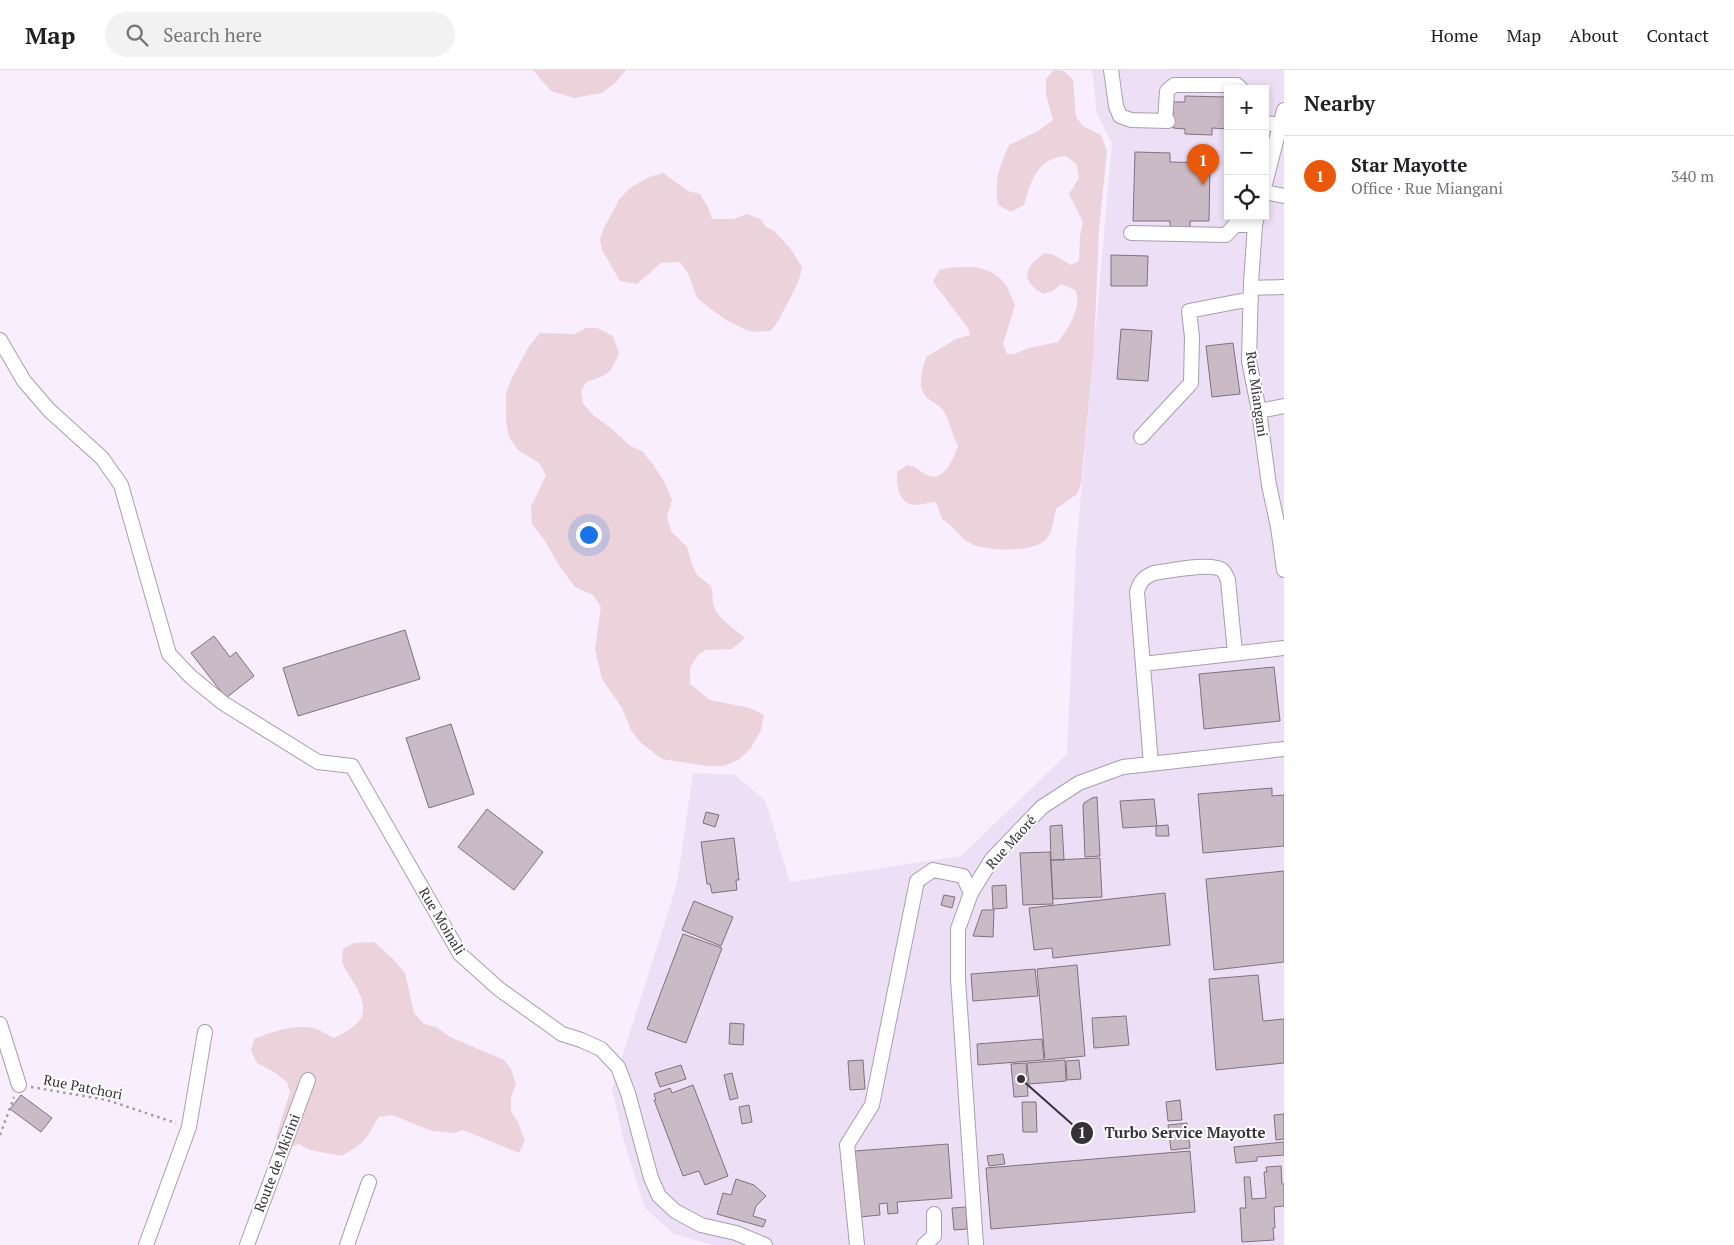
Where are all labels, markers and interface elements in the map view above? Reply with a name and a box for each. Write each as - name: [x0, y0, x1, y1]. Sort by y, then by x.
- search box: [105, 12, 455, 57]
- text: Map: [25, 19, 75, 51]
- icon: search: [123, 21, 151, 49]
- text: Search here: [163, 22, 262, 47]
- text: Home: [1431, 23, 1478, 47]
- text: Map: [1506, 23, 1541, 47]
- text: About: [1569, 23, 1618, 47]
- text: Contact: [1646, 23, 1709, 47]
- map controls: [1224, 85, 1269, 220]
- button: +: [1224, 85, 1269, 130]
- text: Nearby: [1304, 89, 1375, 117]
- button: −: [1224, 130, 1269, 175]
- pin: 1: [1187, 144, 1219, 185]
- text: Star Mayotte: [1351, 152, 1467, 177]
- text: 1: [1315, 165, 1325, 187]
- text: 340 m: [1671, 165, 1714, 187]
- button: locate: [1224, 175, 1269, 220]
- text: Office · Rue Miangani: [1351, 177, 1503, 199]
- street label: Rue Miangani: [1242, 350, 1273, 438]
- your location: [576, 522, 602, 548]
- street label: Rue Maoré: [981, 810, 1040, 873]
- street label: Rue Moinali: [415, 884, 470, 958]
- street label: Rue Patchori: [42, 1070, 124, 1103]
- street label: Route de Mkirini: [249, 1111, 304, 1215]
- callout: Turbo Service Mayotte: [1070, 1118, 1276, 1148]
- text: 1: [1078, 1122, 1086, 1142]
- text: Turbo Service Mayotte: [1104, 1122, 1266, 1142]

